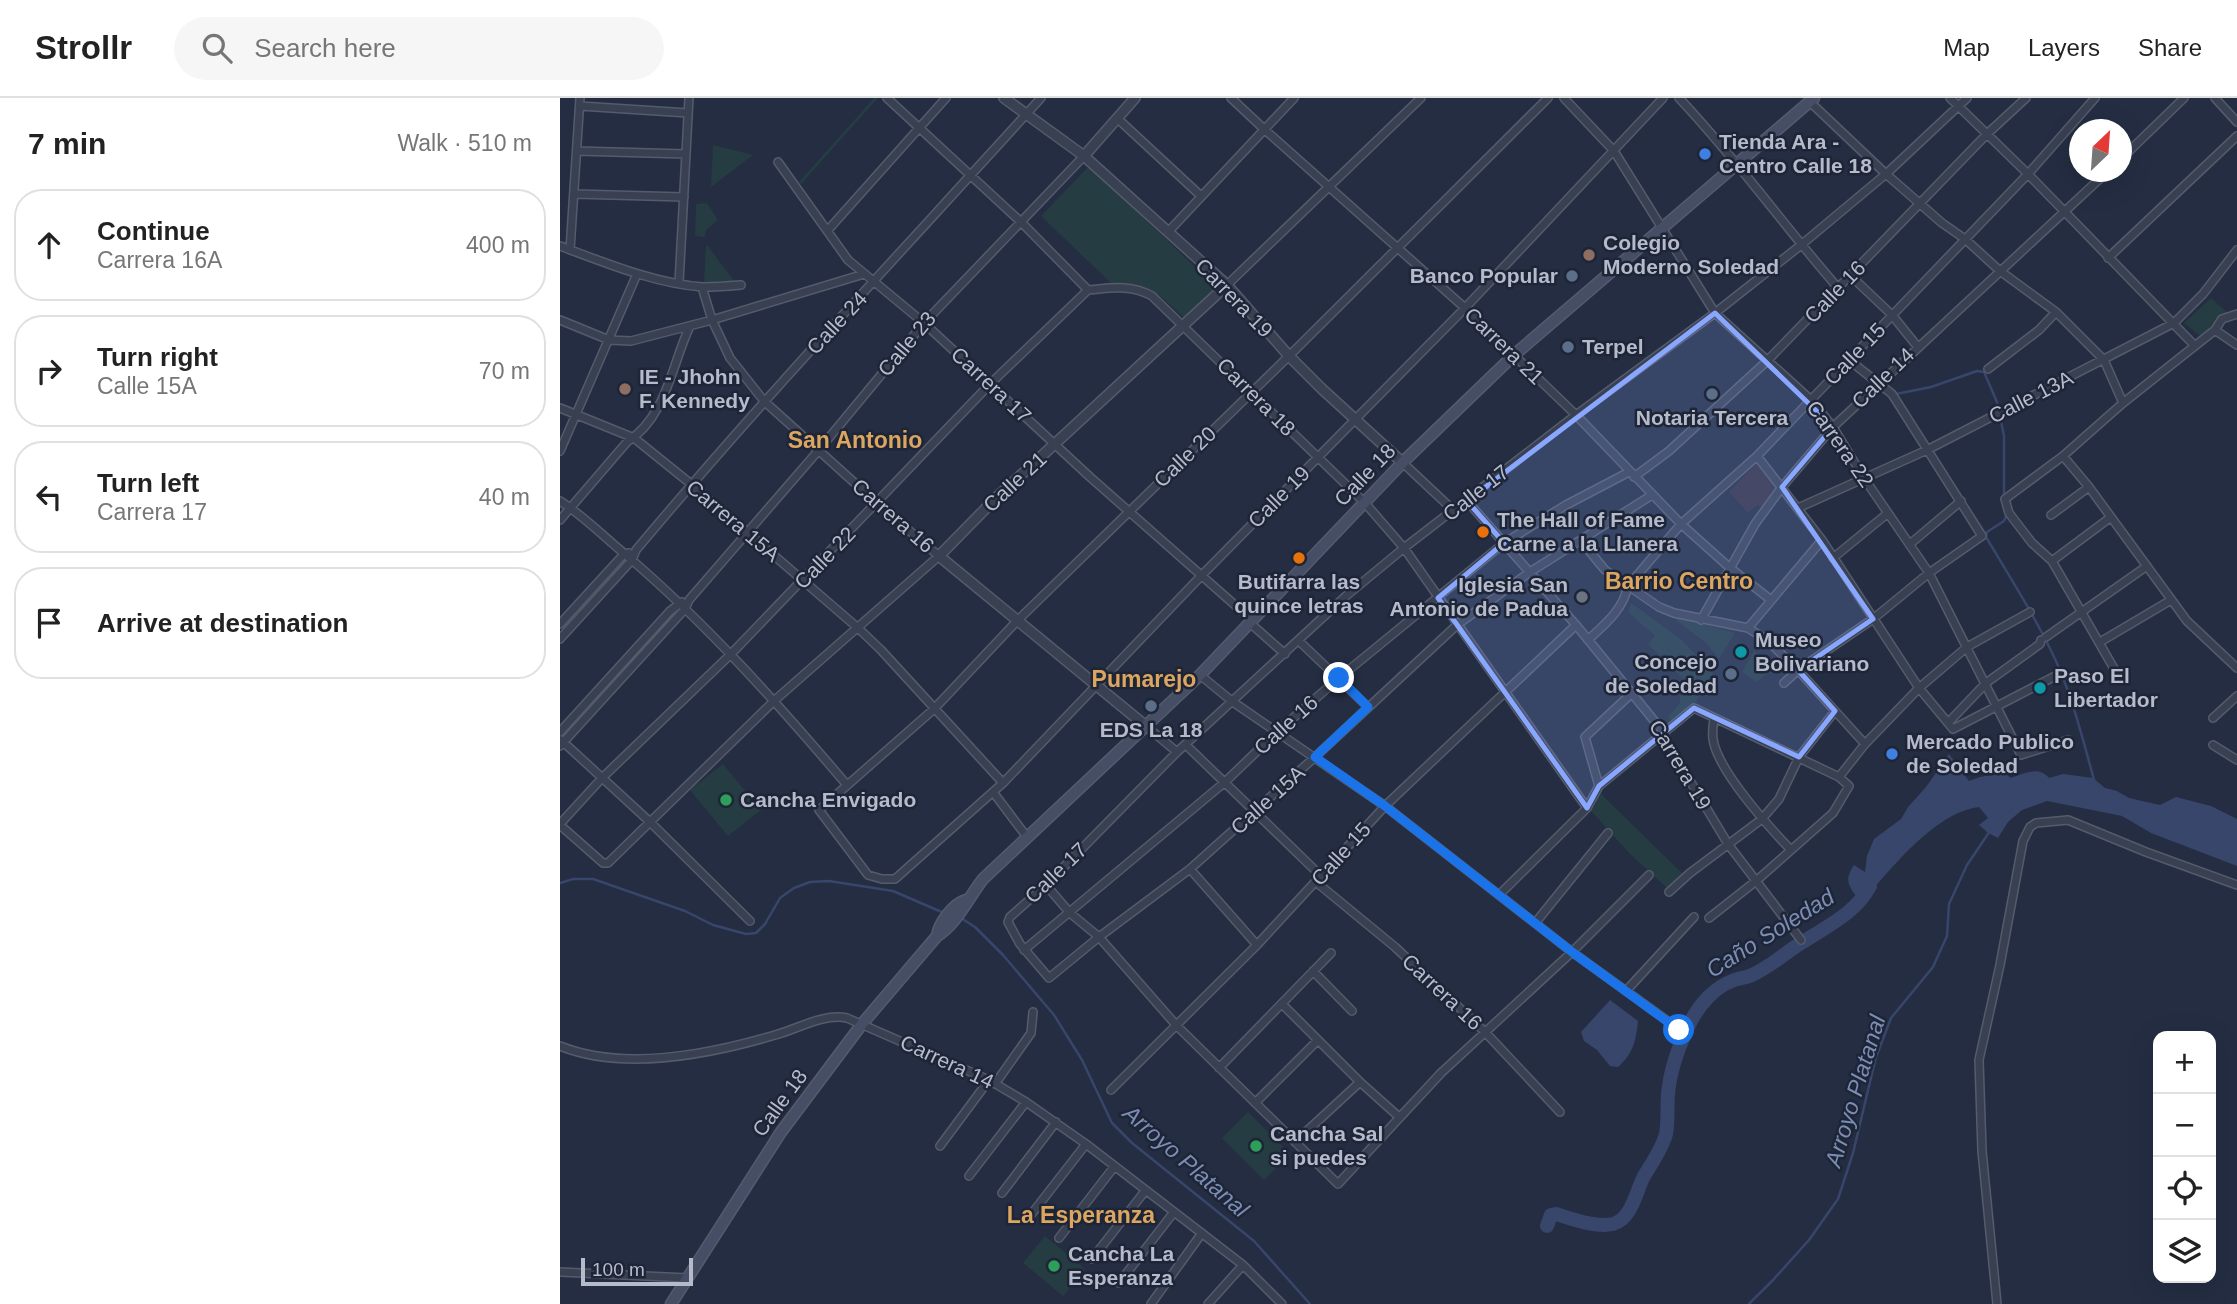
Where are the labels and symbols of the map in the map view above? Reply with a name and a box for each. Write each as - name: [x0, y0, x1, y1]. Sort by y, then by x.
- north arrow: [2069, 119, 2132, 182]
- place label: Tienda Ara - Centro Calle 18: [1719, 130, 1872, 177]
- marker: Tienda Ara - Centro Calle 18: [1697, 146, 1713, 162]
- place label: Colegio Moderno Soledad: [1603, 231, 1779, 278]
- marker: Colegio Moderno Soledad: [1581, 247, 1597, 263]
- street label: Carrera 19: [1191, 254, 1278, 342]
- street label: Calle 16: [1800, 256, 1870, 327]
- place label: Banco Popular: [1410, 264, 1558, 287]
- marker: Banco Popular: [1564, 268, 1580, 284]
- street label: Calle 24: [802, 286, 872, 359]
- street label: Carrera 21: [1460, 302, 1548, 389]
- street label: Calle 23: [873, 307, 940, 381]
- street label: Calle 15: [1820, 318, 1890, 389]
- place label: Terpel: [1582, 335, 1643, 358]
- marker: Terpel: [1560, 339, 1576, 355]
- street label: Carrera 17: [947, 342, 1036, 427]
- street label: Calle 14: [1847, 342, 1919, 413]
- street label: Carrera 18: [1213, 353, 1300, 440]
- place label: IE - Jhohn F. Kennedy: [639, 365, 750, 412]
- street label: Calle 13A: [1985, 366, 2077, 427]
- marker: IE - Jhohn F. Kennedy: [617, 381, 633, 397]
- marker: Notaria Tercera: [1704, 386, 1720, 402]
- street label: Carrera 22: [1802, 396, 1879, 491]
- place label: Notaria Tercera: [1636, 406, 1789, 429]
- street label: Calle 20: [1149, 422, 1220, 492]
- district label: San Antonio: [788, 427, 922, 453]
- street label: Calle 18: [1330, 439, 1400, 510]
- street label: Calle 21: [979, 447, 1051, 516]
- street label: Calle 17: [1438, 460, 1513, 525]
- street label: Calle 19: [1243, 461, 1314, 532]
- street label: Carrera 16: [848, 474, 939, 557]
- street label: Carrera 15A: [682, 475, 785, 566]
- place label: The Hall of Fame Carne a la Llanera: [1497, 508, 1678, 555]
- street label: Calle 22: [790, 522, 860, 593]
- marker: The Hall of Fame Carne a la Llanera: [1475, 524, 1491, 540]
- marker: Butifarra las quince letras: [1291, 550, 1307, 566]
- district label: Barrio Centro: [1605, 568, 1753, 594]
- place label: Butifarra las quince letras: [1234, 570, 1364, 617]
- place label: Iglesia San Antonio de Padua: [1390, 573, 1568, 620]
- marker: Iglesia San Antonio de Padua: [1574, 589, 1590, 605]
- place label: Museo Bolivariano: [1755, 628, 1869, 675]
- marker: Museo Bolivariano: [1733, 644, 1749, 660]
- place label: Concejo de Soledad: [1605, 650, 1717, 697]
- route end: [1323, 662, 1354, 693]
- place label: Paso El Libertador: [2054, 664, 2158, 711]
- district label: Pumarejo: [1092, 666, 1196, 692]
- marker: Concejo de Soledad: [1723, 666, 1739, 682]
- marker: Paso El Libertador: [2032, 680, 2048, 696]
- street label: Calle 16: [1249, 690, 1322, 759]
- marker: EDS La 18: [1143, 698, 1159, 714]
- street label: Carrera 19: [1645, 716, 1716, 814]
- place label: EDS La 18: [1100, 718, 1203, 741]
- place label: Mercado Publico de Soledad: [1906, 730, 2074, 777]
- marker: Mercado Publico de Soledad: [1884, 746, 1900, 762]
- street label: Calle 15A: [1226, 761, 1309, 839]
- place label: Cancha Envigado: [740, 788, 916, 811]
- marker: Cancha Envigado: [718, 792, 734, 808]
- street label: Calle 15: [1306, 817, 1375, 890]
- street label: Calle 17: [1020, 838, 1091, 908]
- water label: Caño Soledad: [1701, 883, 1840, 983]
- street label: Carrera 16: [1398, 949, 1487, 1034]
- water label: Arroyo Platanal: [1819, 1011, 1891, 1172]
- route start: [1663, 1014, 1694, 1045]
- street label: Carrera 14: [897, 1030, 998, 1093]
- street label: Calle 18: [748, 1065, 812, 1141]
- water label: Arroyo Platanal: [1117, 1098, 1255, 1223]
- place label: Cancha Sal si puedes: [1270, 1122, 1383, 1169]
- marker: Cancha Sal si puedes: [1248, 1138, 1264, 1154]
- district label: La Esperanza: [1007, 1202, 1155, 1228]
- place label: Cancha La Esperanza: [1068, 1242, 1175, 1289]
- scale bar: [581, 1255, 693, 1287]
- marker: Cancha La Esperanza: [1046, 1258, 1062, 1274]

